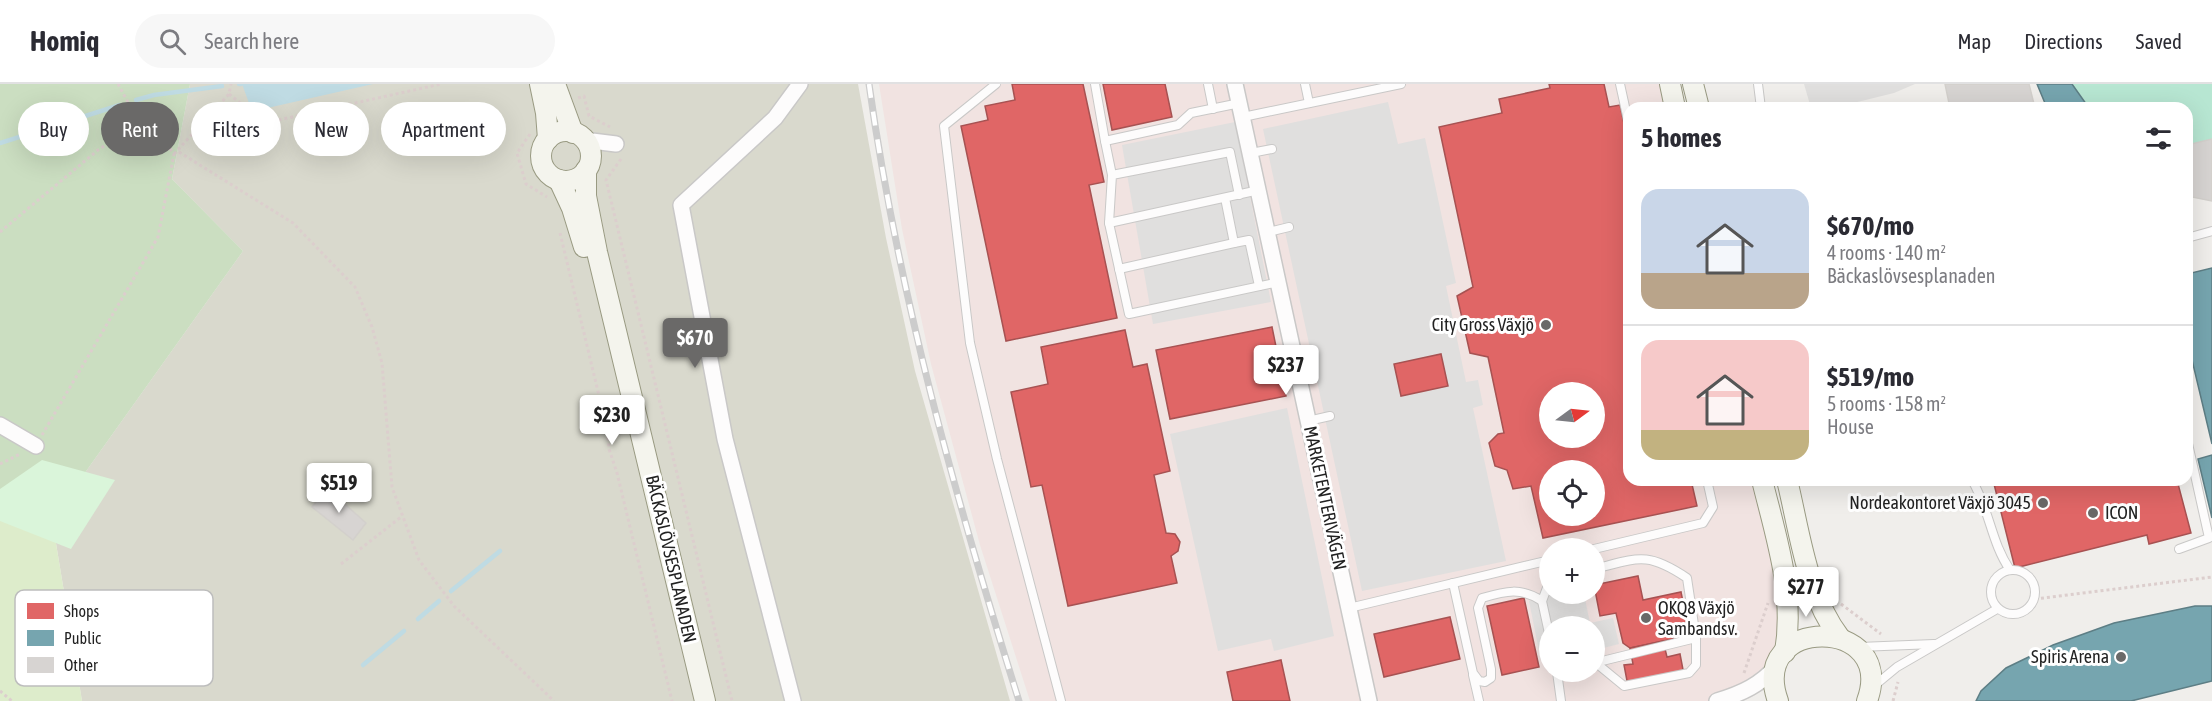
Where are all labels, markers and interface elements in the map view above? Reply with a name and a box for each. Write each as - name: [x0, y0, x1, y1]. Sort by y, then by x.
- search box: [135, 14, 555, 68]
- text: Homiq: [30, 25, 99, 57]
- icon: search: [156, 25, 189, 58]
- text: Search here: [204, 28, 299, 54]
- text: Map: [1957, 29, 1991, 53]
- text: Directions: [2024, 29, 2103, 53]
- text: Saved: [2136, 29, 2182, 53]
- chip: Buy: [18, 102, 89, 156]
- chip: Rent: [101, 102, 179, 156]
- chip: Filters: [191, 102, 281, 156]
- chip: New: [293, 102, 369, 156]
- chip: Apartment: [381, 102, 506, 156]
- icon: filters: [2142, 122, 2175, 155]
- text: 5 homes: [1641, 123, 1721, 153]
- text: $670/mo: [1827, 211, 1914, 241]
- icon: home: [1689, 213, 1761, 285]
- text: 4 rooms · 140 m²: [1827, 241, 1946, 264]
- text: Bäckaslövsesplanaden: [1827, 264, 1995, 287]
- place label: City Gross Växjö: [1432, 314, 1534, 335]
- pin: $670: [659, 318, 731, 369]
- marker: City Gross Växjö: [1539, 318, 1553, 332]
- text: $670: [677, 326, 713, 349]
- pin: $237: [1250, 345, 1322, 396]
- text: $237: [1268, 353, 1304, 376]
- text: $519/mo: [1827, 362, 1914, 392]
- icon: home: [1689, 364, 1761, 436]
- north arrow: [1539, 382, 1605, 448]
- map controls: [1539, 382, 1605, 682]
- text: 5 rooms · 158 m²: [1827, 392, 1946, 415]
- pin: $230: [576, 395, 648, 446]
- text: $230: [594, 403, 630, 426]
- text: House: [1827, 415, 1874, 438]
- street label: MARKETENTERIVÄGEN: [1300, 424, 1351, 572]
- button: locate: [1539, 460, 1605, 526]
- pin: $519: [303, 463, 375, 514]
- text: $519: [321, 471, 357, 494]
- street label: BÄCKASLÖVSESPLANADEN: [642, 473, 701, 645]
- place label: Nordeakontoret Växjö 3045: [1849, 492, 2031, 513]
- marker: Nordeakontoret Växjö 3045: [2036, 496, 2050, 510]
- place label: ICON: [2105, 502, 2138, 523]
- marker: ICON: [2086, 506, 2100, 520]
- button: +: [1539, 538, 1605, 604]
- pin: $277: [1770, 567, 1842, 618]
- text: $277: [1788, 575, 1824, 598]
- legend: [15, 590, 213, 686]
- place label: OKQ8 Växjö Sambandsv.: [1658, 597, 1738, 639]
- text: Shops: [64, 602, 100, 621]
- marker: OKQ8 Växjö Sambandsv.: [1639, 611, 1653, 625]
- button: −: [1539, 616, 1605, 682]
- text: Public: [64, 629, 101, 647]
- place label: Spiris Arena: [2031, 646, 2109, 667]
- marker: Spiris Arena: [2114, 650, 2128, 664]
- text: Other: [64, 656, 98, 674]

